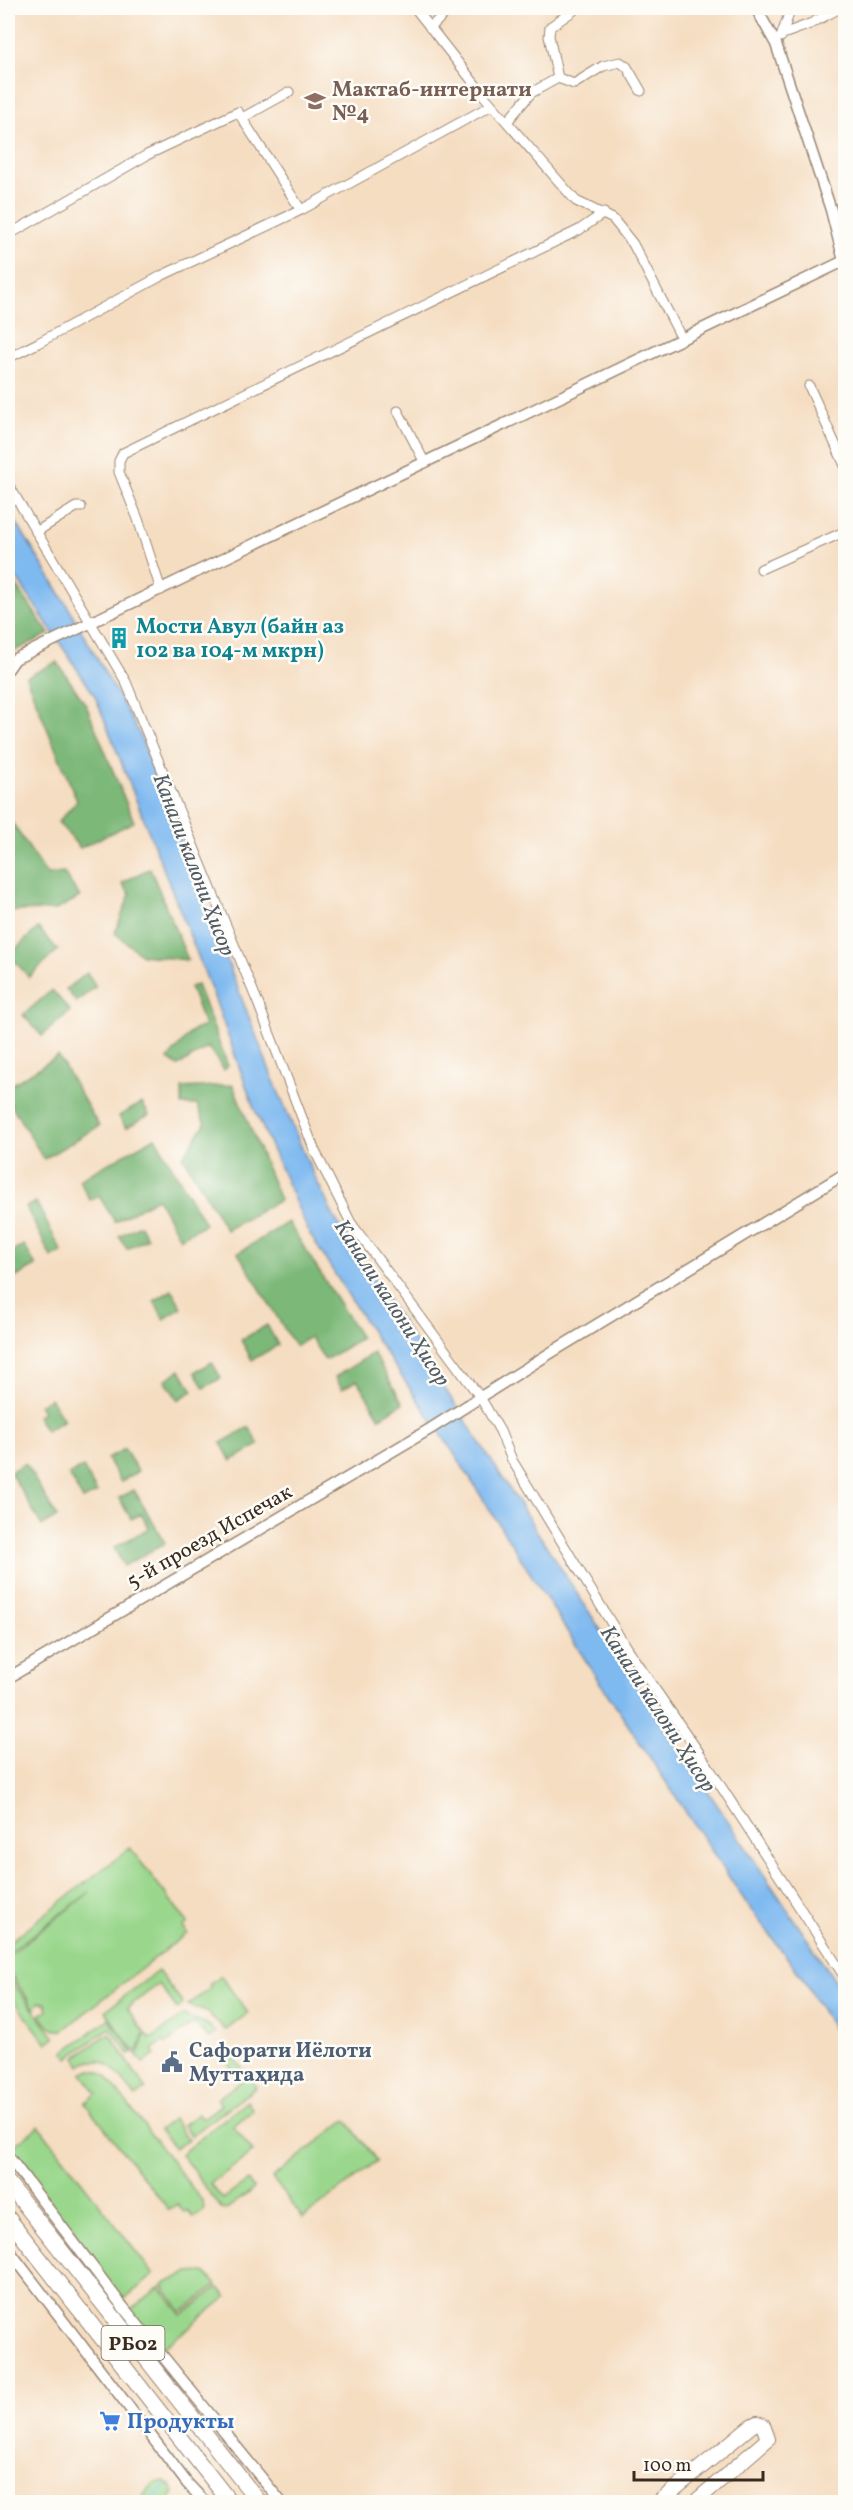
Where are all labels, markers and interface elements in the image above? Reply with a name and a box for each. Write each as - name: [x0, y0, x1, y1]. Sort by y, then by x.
- place label: Мактаб-интернати №4: [332, 76, 532, 129]
- school or university icon: Мактаб-интернати №4: [303, 89, 327, 113]
- place label: Мости Авул (байн аз 102 ва 104-м мкрн): [136, 613, 344, 666]
- building icon: Мости Авул (байн аз 102 ва 104-м мкрн): [107, 626, 131, 650]
- water label: Канали калони Ҳисор: [144, 769, 242, 961]
- water label: Канали калони Ҳисор: [325, 1214, 457, 1393]
- street label: 5-й проезд Испечак: [122, 1478, 298, 1597]
- water label: Канали калони Ҳисор: [591, 1620, 723, 1799]
- place label: Сафорати Иёлоти Муттаҳида: [189, 2037, 372, 2090]
- public building icon: Сафорати Иёлоти Муттаҳида: [160, 2050, 184, 2074]
- road number: РБ02: [102, 2326, 164, 2360]
- place label: Продукты: [127, 2408, 234, 2437]
- supermarket icon: Продукты: [98, 2409, 122, 2433]
- scale bar: [634, 2444, 763, 2482]
- text: 100 m: [643, 2454, 692, 2479]

